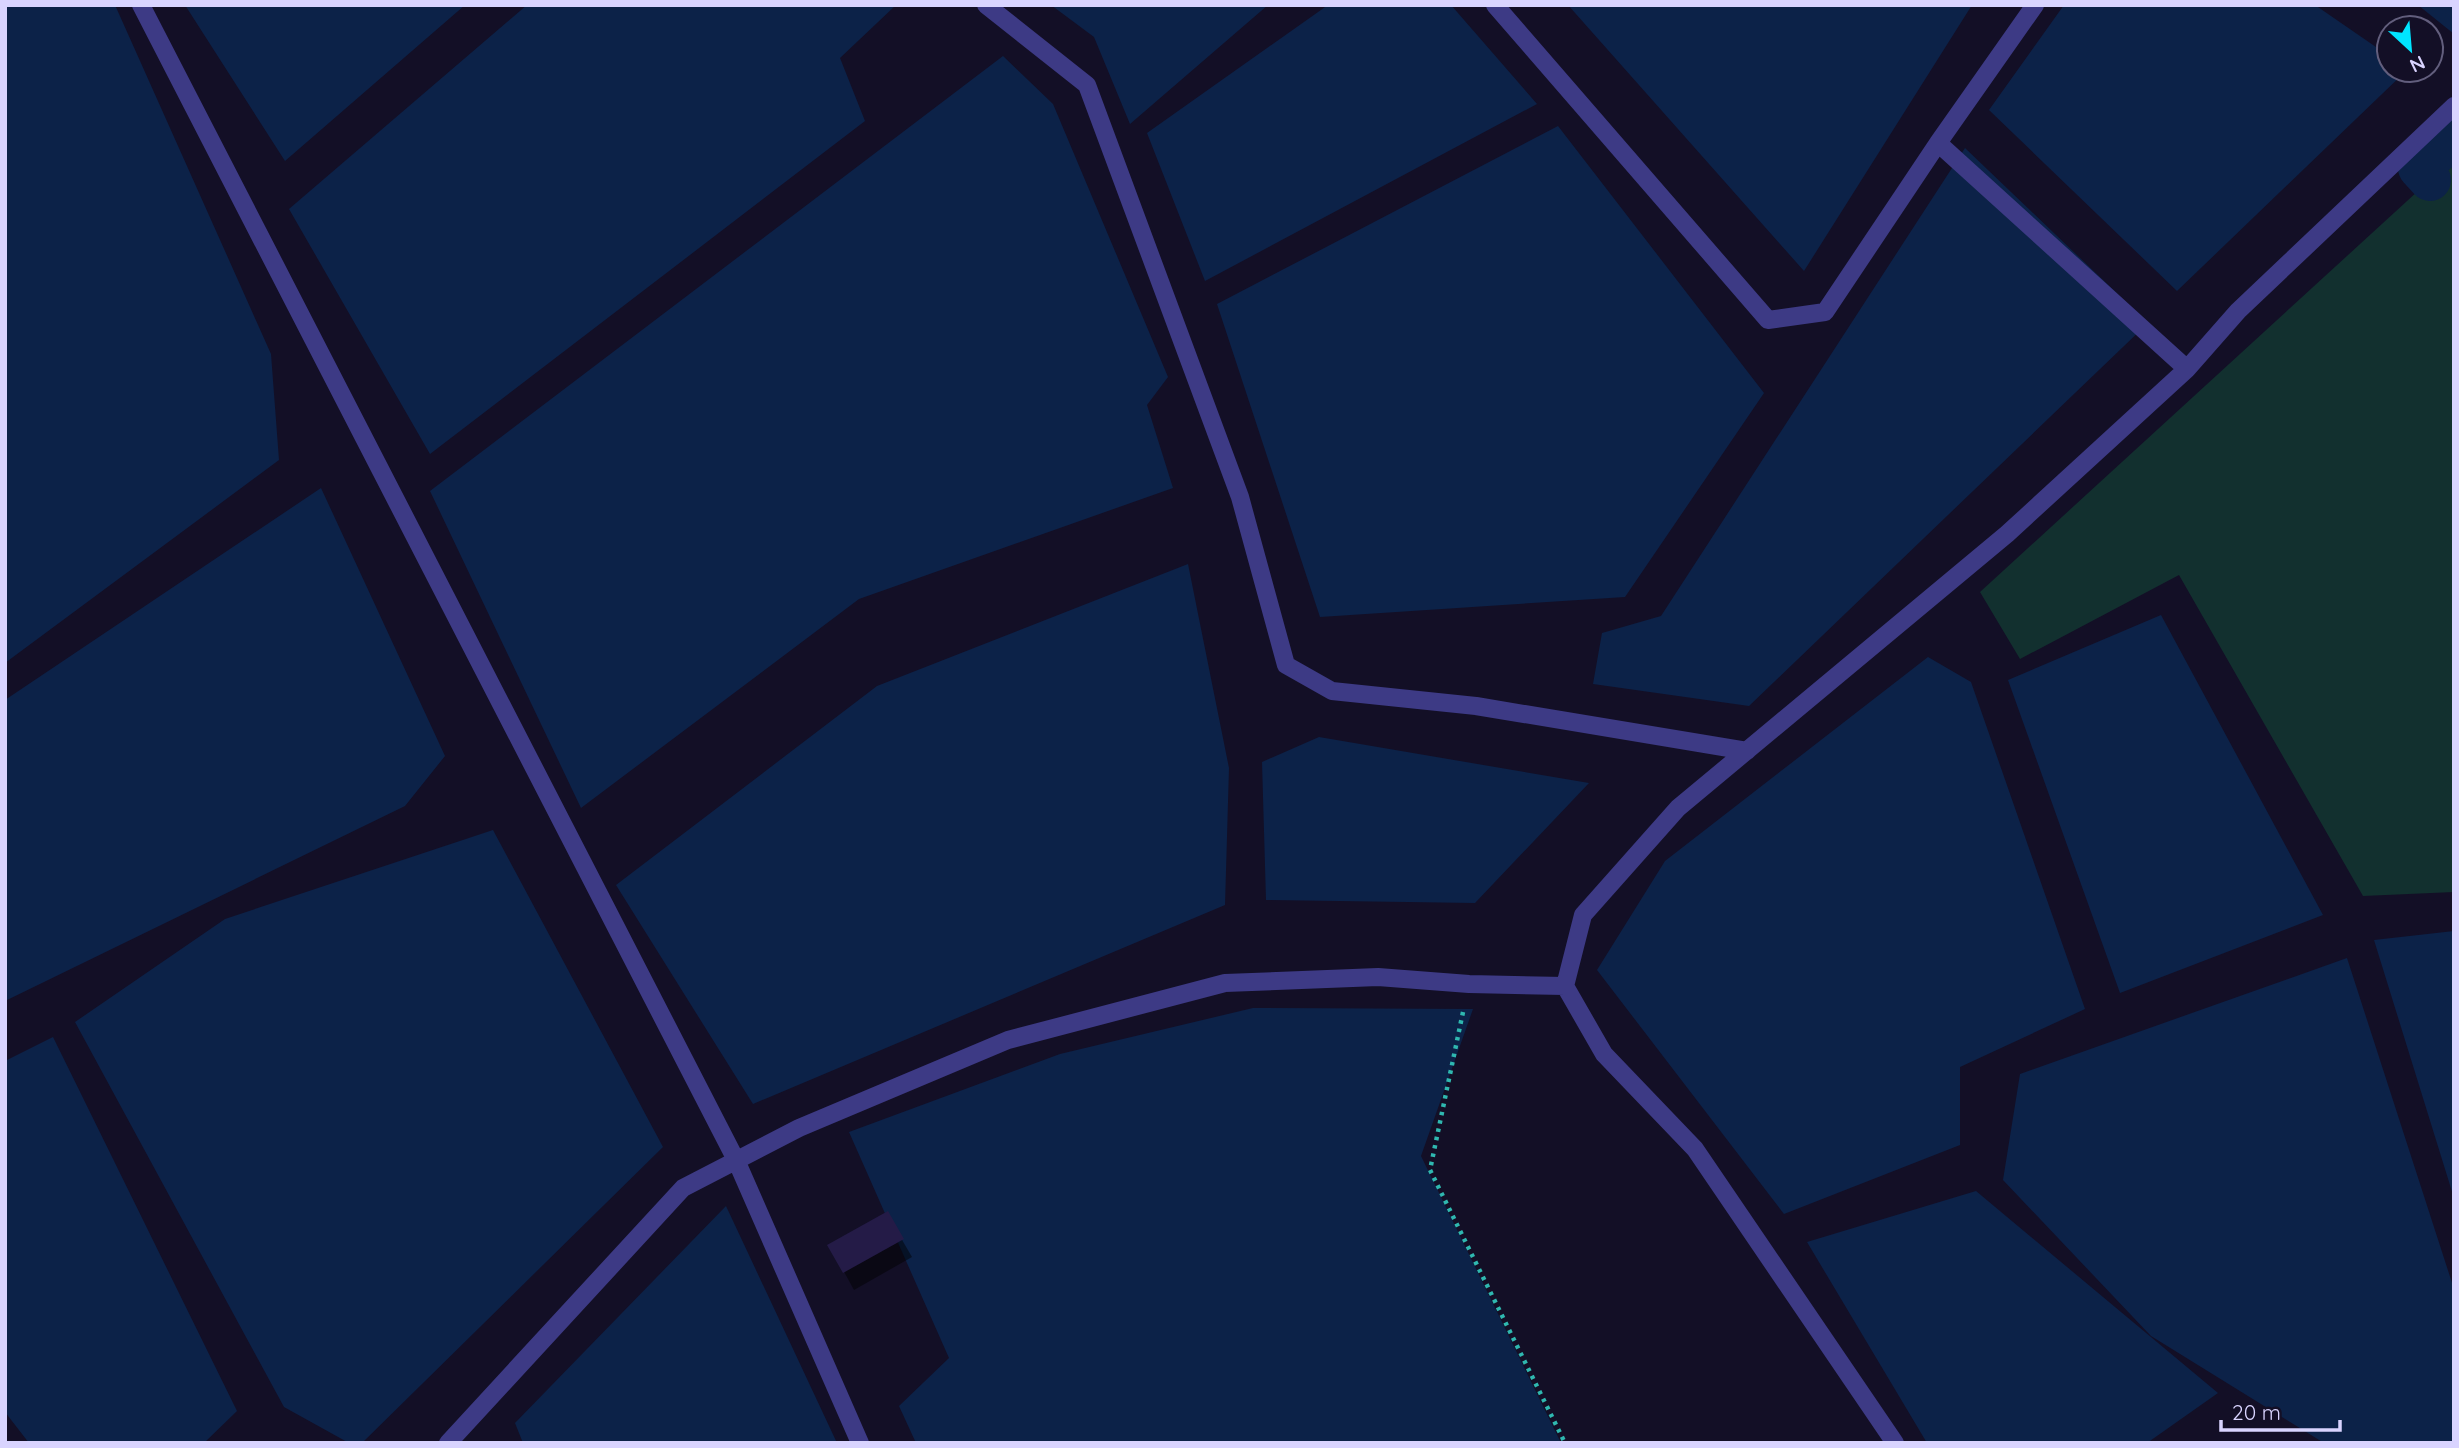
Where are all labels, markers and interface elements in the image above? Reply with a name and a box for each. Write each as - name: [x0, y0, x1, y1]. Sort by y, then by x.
- north arrow: [2375, 14, 2445, 84]
- text: N: [2406, 50, 2429, 78]
- scale bar: [2221, 1388, 2340, 1432]
- text: 20 m: [2232, 1399, 2281, 1425]

